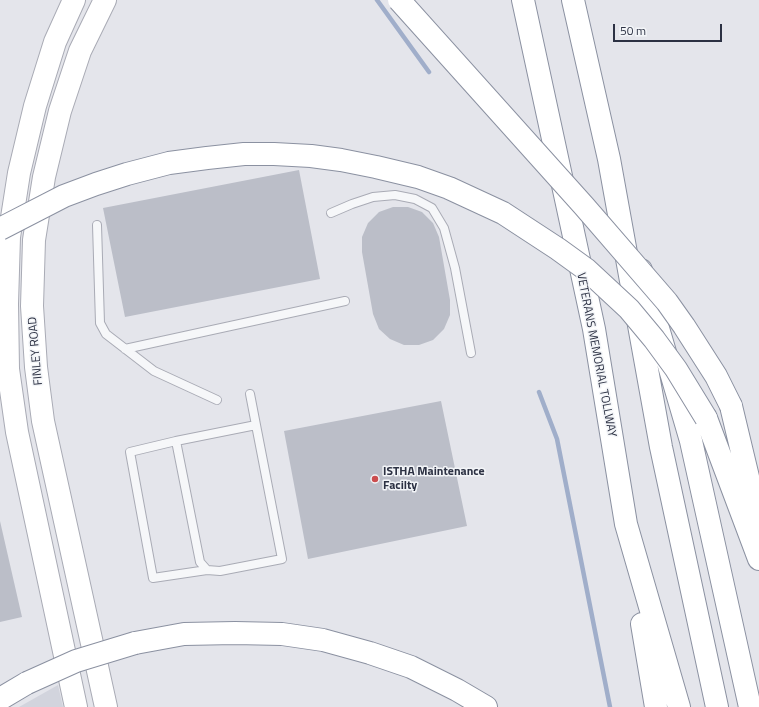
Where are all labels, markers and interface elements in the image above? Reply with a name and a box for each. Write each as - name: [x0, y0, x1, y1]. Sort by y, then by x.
- scale bar: [615, 16, 724, 42]
- text: 50 m: [620, 21, 646, 40]
- street label: VETERANS MEMORIAL TOLLWAY: [573, 272, 619, 438]
- street label: FINLEY ROAD: [26, 316, 46, 386]
- place label: ISTHA Maintenance Facilty: [383, 465, 485, 493]
- marker: ISTHA Maintenance Facilty: [370, 474, 380, 484]

